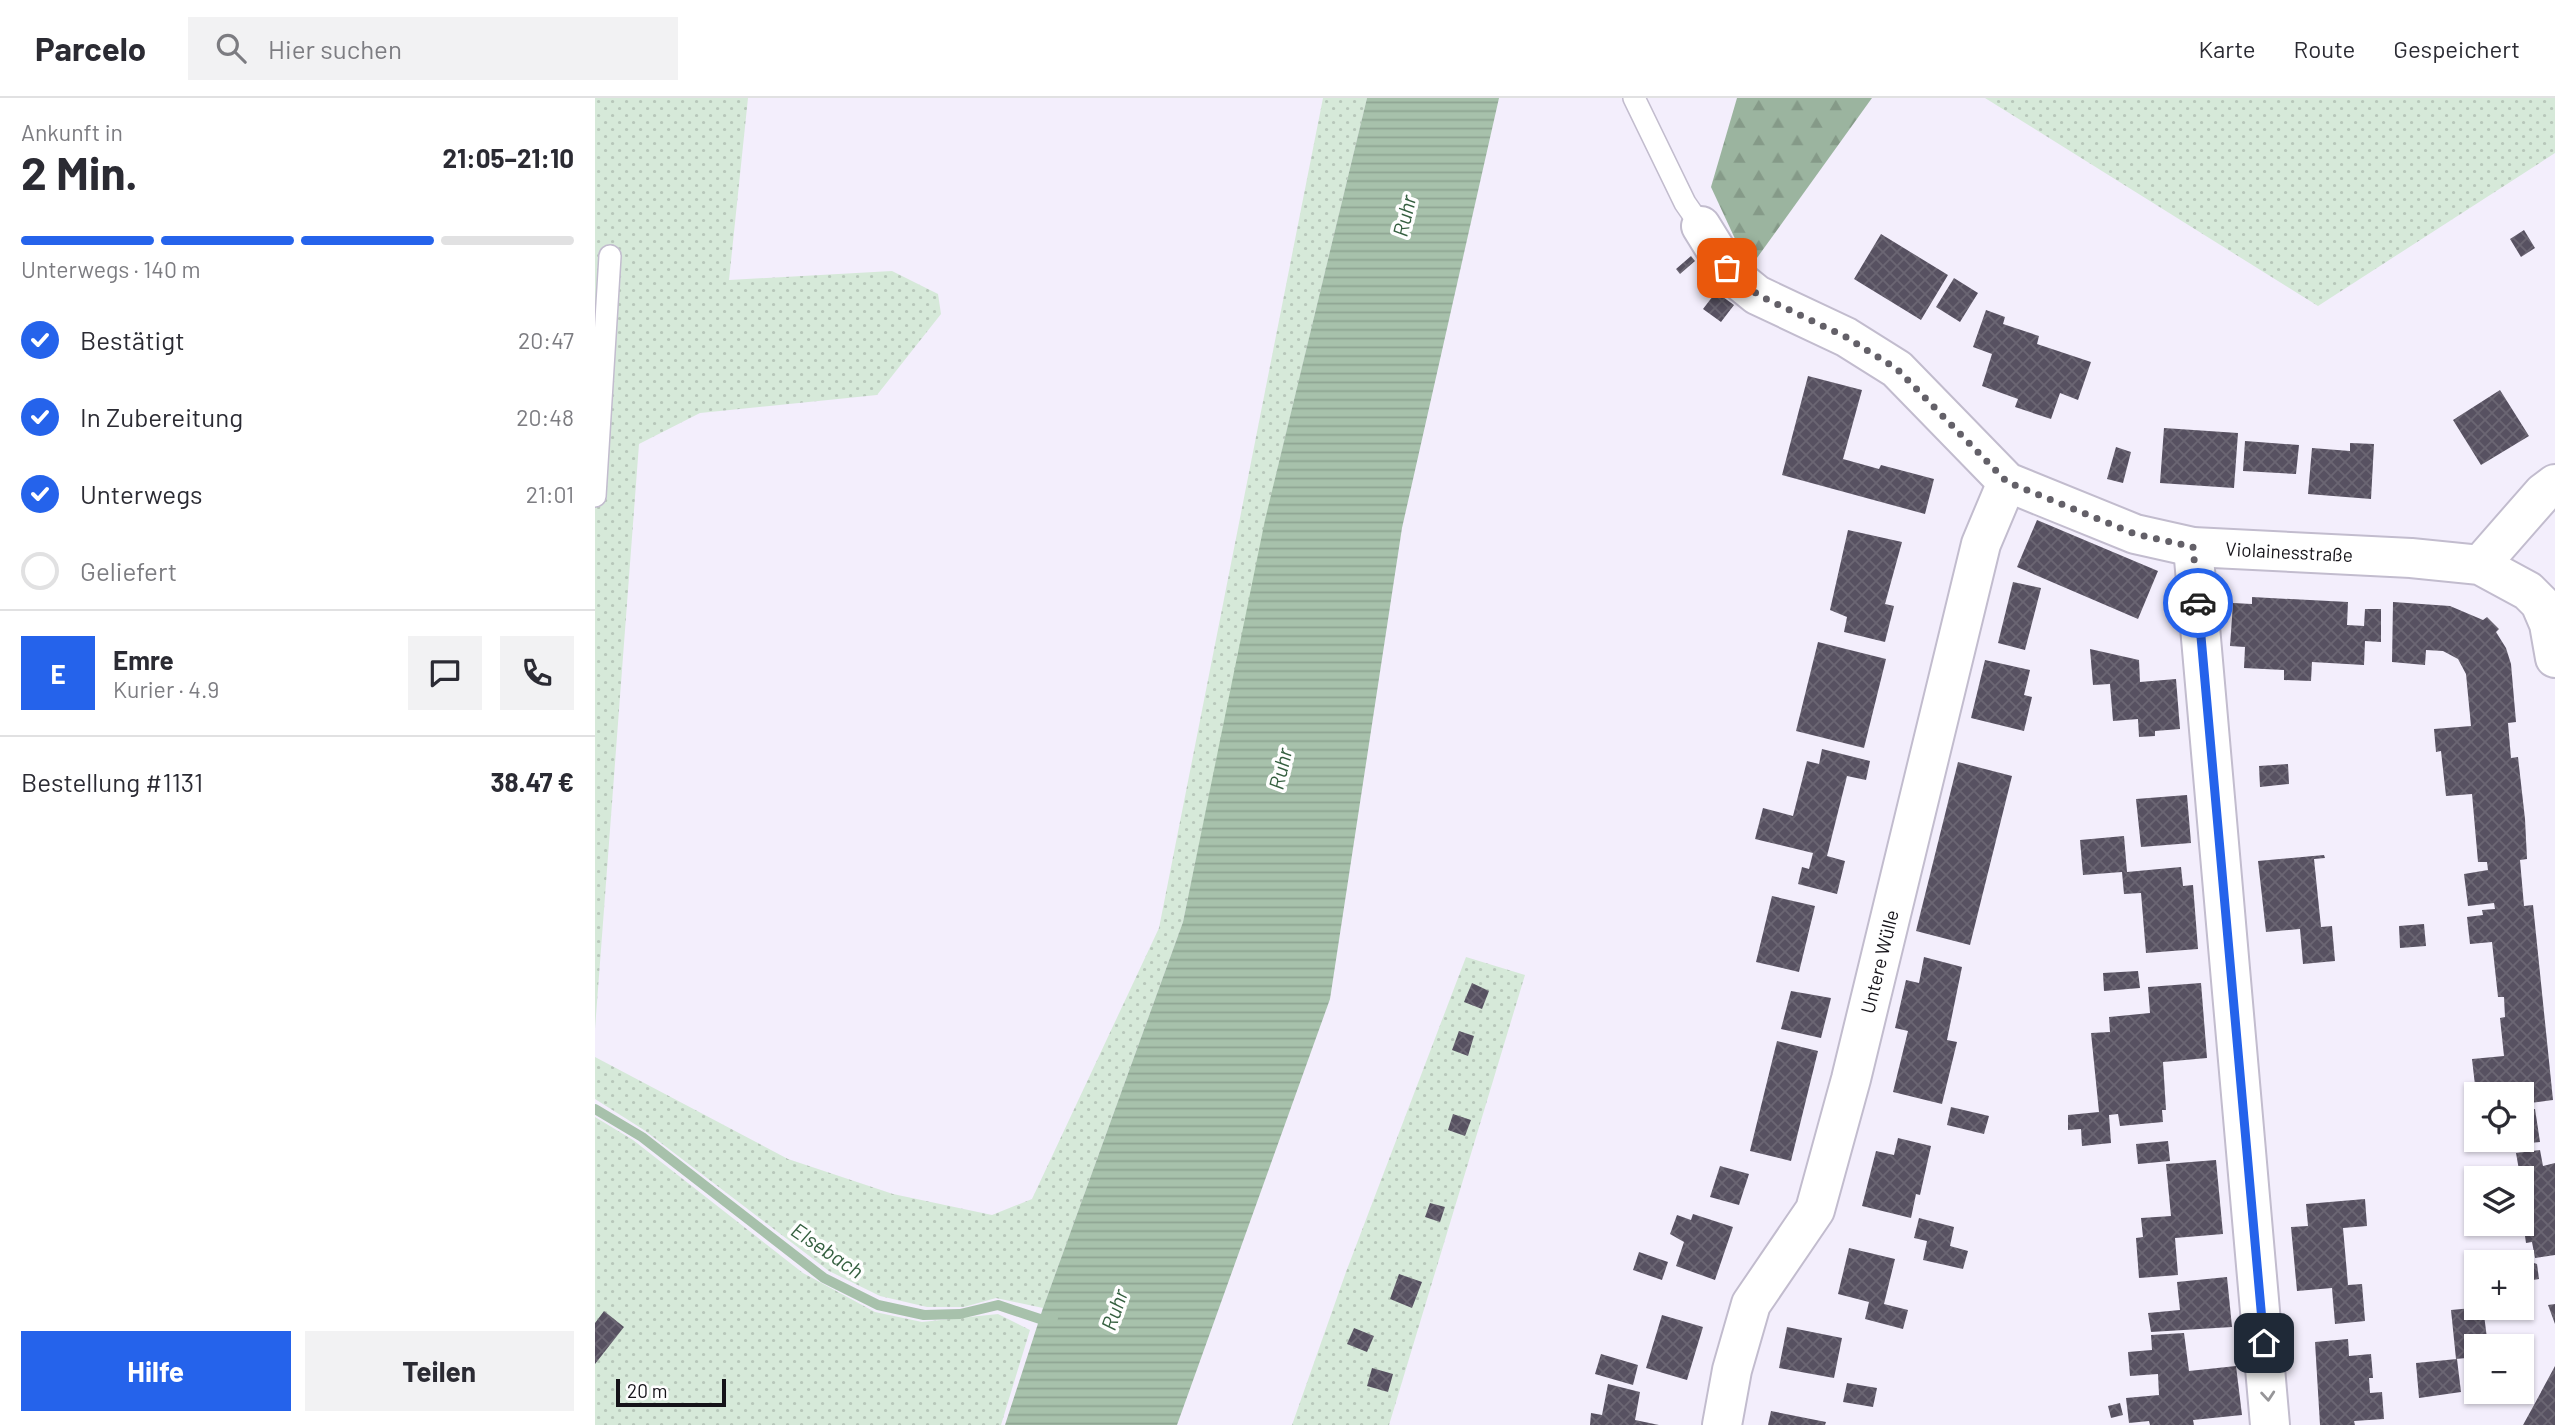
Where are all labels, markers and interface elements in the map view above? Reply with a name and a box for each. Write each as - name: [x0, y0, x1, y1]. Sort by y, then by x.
- search box: [188, 17, 678, 80]
- text: Parcelo: [35, 28, 146, 68]
- icon: search: [212, 29, 250, 67]
- text: Hier suchen: [268, 33, 402, 64]
- text: Karte: [2198, 34, 2256, 63]
- text: Route: [2294, 34, 2355, 63]
- text: Gespeichert: [2393, 34, 2520, 63]
- text: Ankunft in: [21, 118, 123, 146]
- text: 21:05–21:10: [443, 142, 574, 173]
- text: 2 Min.: [21, 144, 138, 199]
- water label: Ruhr: [1387, 192, 1421, 239]
- pin: [1697, 238, 1757, 298]
- icon: bag: [1708, 249, 1746, 287]
- text: Unterwegs · 140 m: [21, 255, 201, 283]
- icon: check: [21, 321, 59, 359]
- text: Bestätigt: [80, 324, 185, 355]
- text: 20:47: [518, 326, 574, 354]
- icon: check: [21, 398, 59, 436]
- text: In Zubereitung: [80, 401, 243, 432]
- text: 20:48: [516, 403, 574, 431]
- icon: check: [21, 475, 59, 513]
- text: Unterwegs: [80, 478, 202, 509]
- text: 21:01: [526, 480, 574, 508]
- street label: Violainesstraße: [2225, 537, 2354, 566]
- text: Geliefert: [80, 555, 177, 586]
- courier: [2163, 568, 2233, 638]
- icon: car: [2179, 584, 2217, 622]
- button: chat: [408, 636, 482, 710]
- button: phone: [500, 636, 574, 710]
- text: Emre: [113, 644, 174, 675]
- text: E: [50, 658, 66, 689]
- text: Kurier · 4.9: [113, 675, 219, 703]
- water label: Ruhr: [1263, 745, 1297, 792]
- text: Bestellung #1131: [21, 766, 203, 797]
- text: 38.47 €: [490, 766, 574, 797]
- street label: Untere Wülle: [1855, 907, 1903, 1016]
- map controls: [2464, 1082, 2534, 1404]
- button: locate: [2464, 1082, 2534, 1152]
- button: layers: [2464, 1166, 2534, 1236]
- water label: Elsebach: [787, 1217, 869, 1283]
- button: +: [2464, 1250, 2534, 1320]
- water label: Ruhr: [1095, 1285, 1132, 1333]
- pin: [2234, 1313, 2294, 1373]
- icon: home: [2245, 1324, 2283, 1362]
- button: Hilfe: [21, 1331, 291, 1411]
- button: Teilen: [305, 1331, 574, 1411]
- button: −: [2464, 1334, 2534, 1404]
- scale bar: [616, 1376, 726, 1408]
- text: 20 m: [627, 1379, 667, 1402]
- one-way arrow: [2260, 1391, 2275, 1402]

